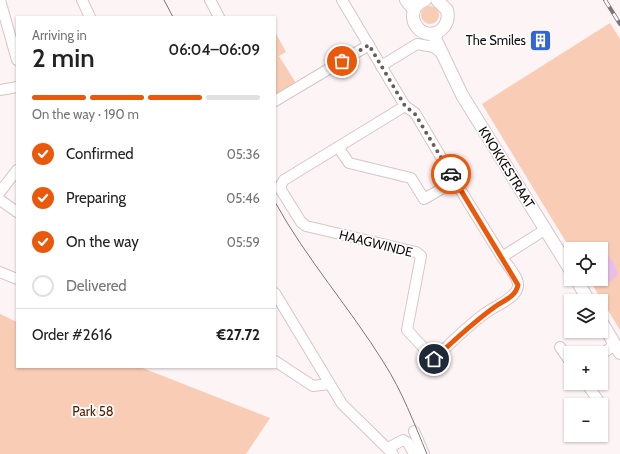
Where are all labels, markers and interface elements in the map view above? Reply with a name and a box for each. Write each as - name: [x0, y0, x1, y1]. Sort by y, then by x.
- text: Arriving in: [32, 27, 87, 43]
- building icon: The Smiles: [528, 27, 554, 53]
- place label: The Smiles: [466, 32, 527, 48]
- text: 06:04–06:09: [169, 41, 260, 59]
- text: 2 min: [32, 42, 95, 74]
- pin: [325, 44, 359, 78]
- icon: bag: [331, 50, 353, 72]
- text: On the way · 190 m: [32, 106, 139, 122]
- street label: KNOKKESTRAAT: [476, 123, 538, 211]
- icon: check: [32, 143, 54, 165]
- text: Confirmed: [66, 145, 134, 163]
- text: 05:36: [227, 146, 260, 162]
- courier: [431, 154, 471, 194]
- icon: car: [440, 163, 462, 185]
- icon: check: [32, 187, 54, 209]
- text: Preparing: [66, 189, 126, 207]
- text: 05:46: [226, 190, 260, 206]
- street label: HAAGWINDE: [338, 226, 414, 260]
- icon: check: [32, 231, 54, 253]
- text: On the way: [66, 233, 139, 251]
- text: 05:59: [227, 234, 260, 250]
- map controls: [564, 242, 608, 442]
- button: locate: [564, 242, 608, 286]
- text: Delivered: [66, 277, 127, 295]
- button: layers: [564, 294, 608, 338]
- text: Order #2616: [32, 326, 112, 344]
- text: €27.72: [216, 326, 260, 344]
- pin: [417, 342, 451, 376]
- button: +: [564, 346, 608, 390]
- icon: home: [423, 348, 445, 370]
- button: −: [564, 398, 608, 442]
- park label: Park 58: [72, 403, 114, 419]

